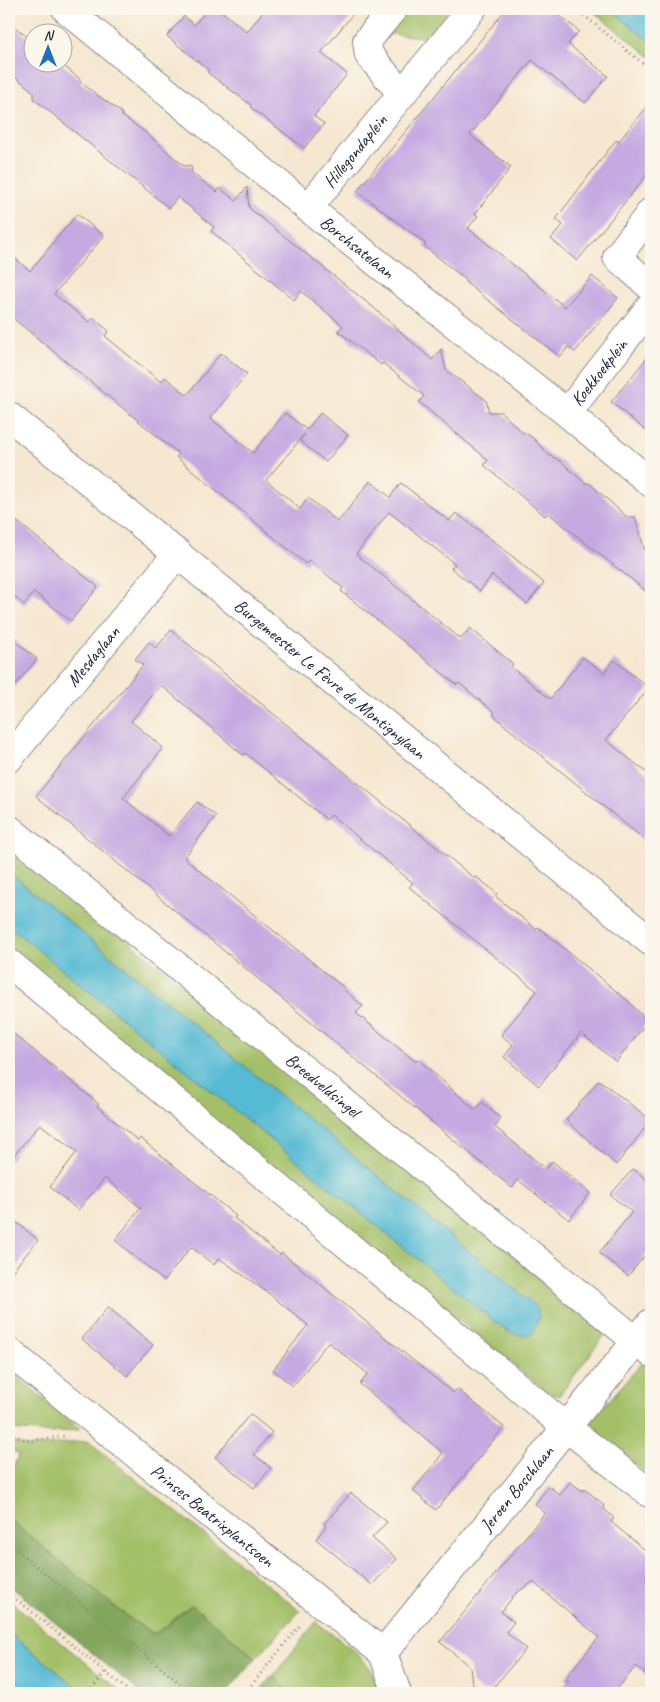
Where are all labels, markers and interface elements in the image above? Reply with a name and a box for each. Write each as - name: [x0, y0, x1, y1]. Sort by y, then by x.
- north arrow: [22, 22, 72, 72]
- text: N: [44, 27, 55, 44]
- street label: Hillegondaplein: [318, 109, 392, 192]
- street label: Borchsatelaan: [316, 211, 399, 283]
- street label: Koekkoekplein: [566, 333, 633, 410]
- street label: Burgemeester Le Fèvre de Montignylaan: [230, 594, 431, 764]
- street label: Mesdaglaan: [62, 621, 125, 691]
- street label: Breedveldsingel: [281, 1048, 367, 1124]
- street label: Jeroen Boschlaan: [475, 1440, 559, 1537]
- street label: Prinses Beatrixplantsoen: [146, 1459, 279, 1572]

